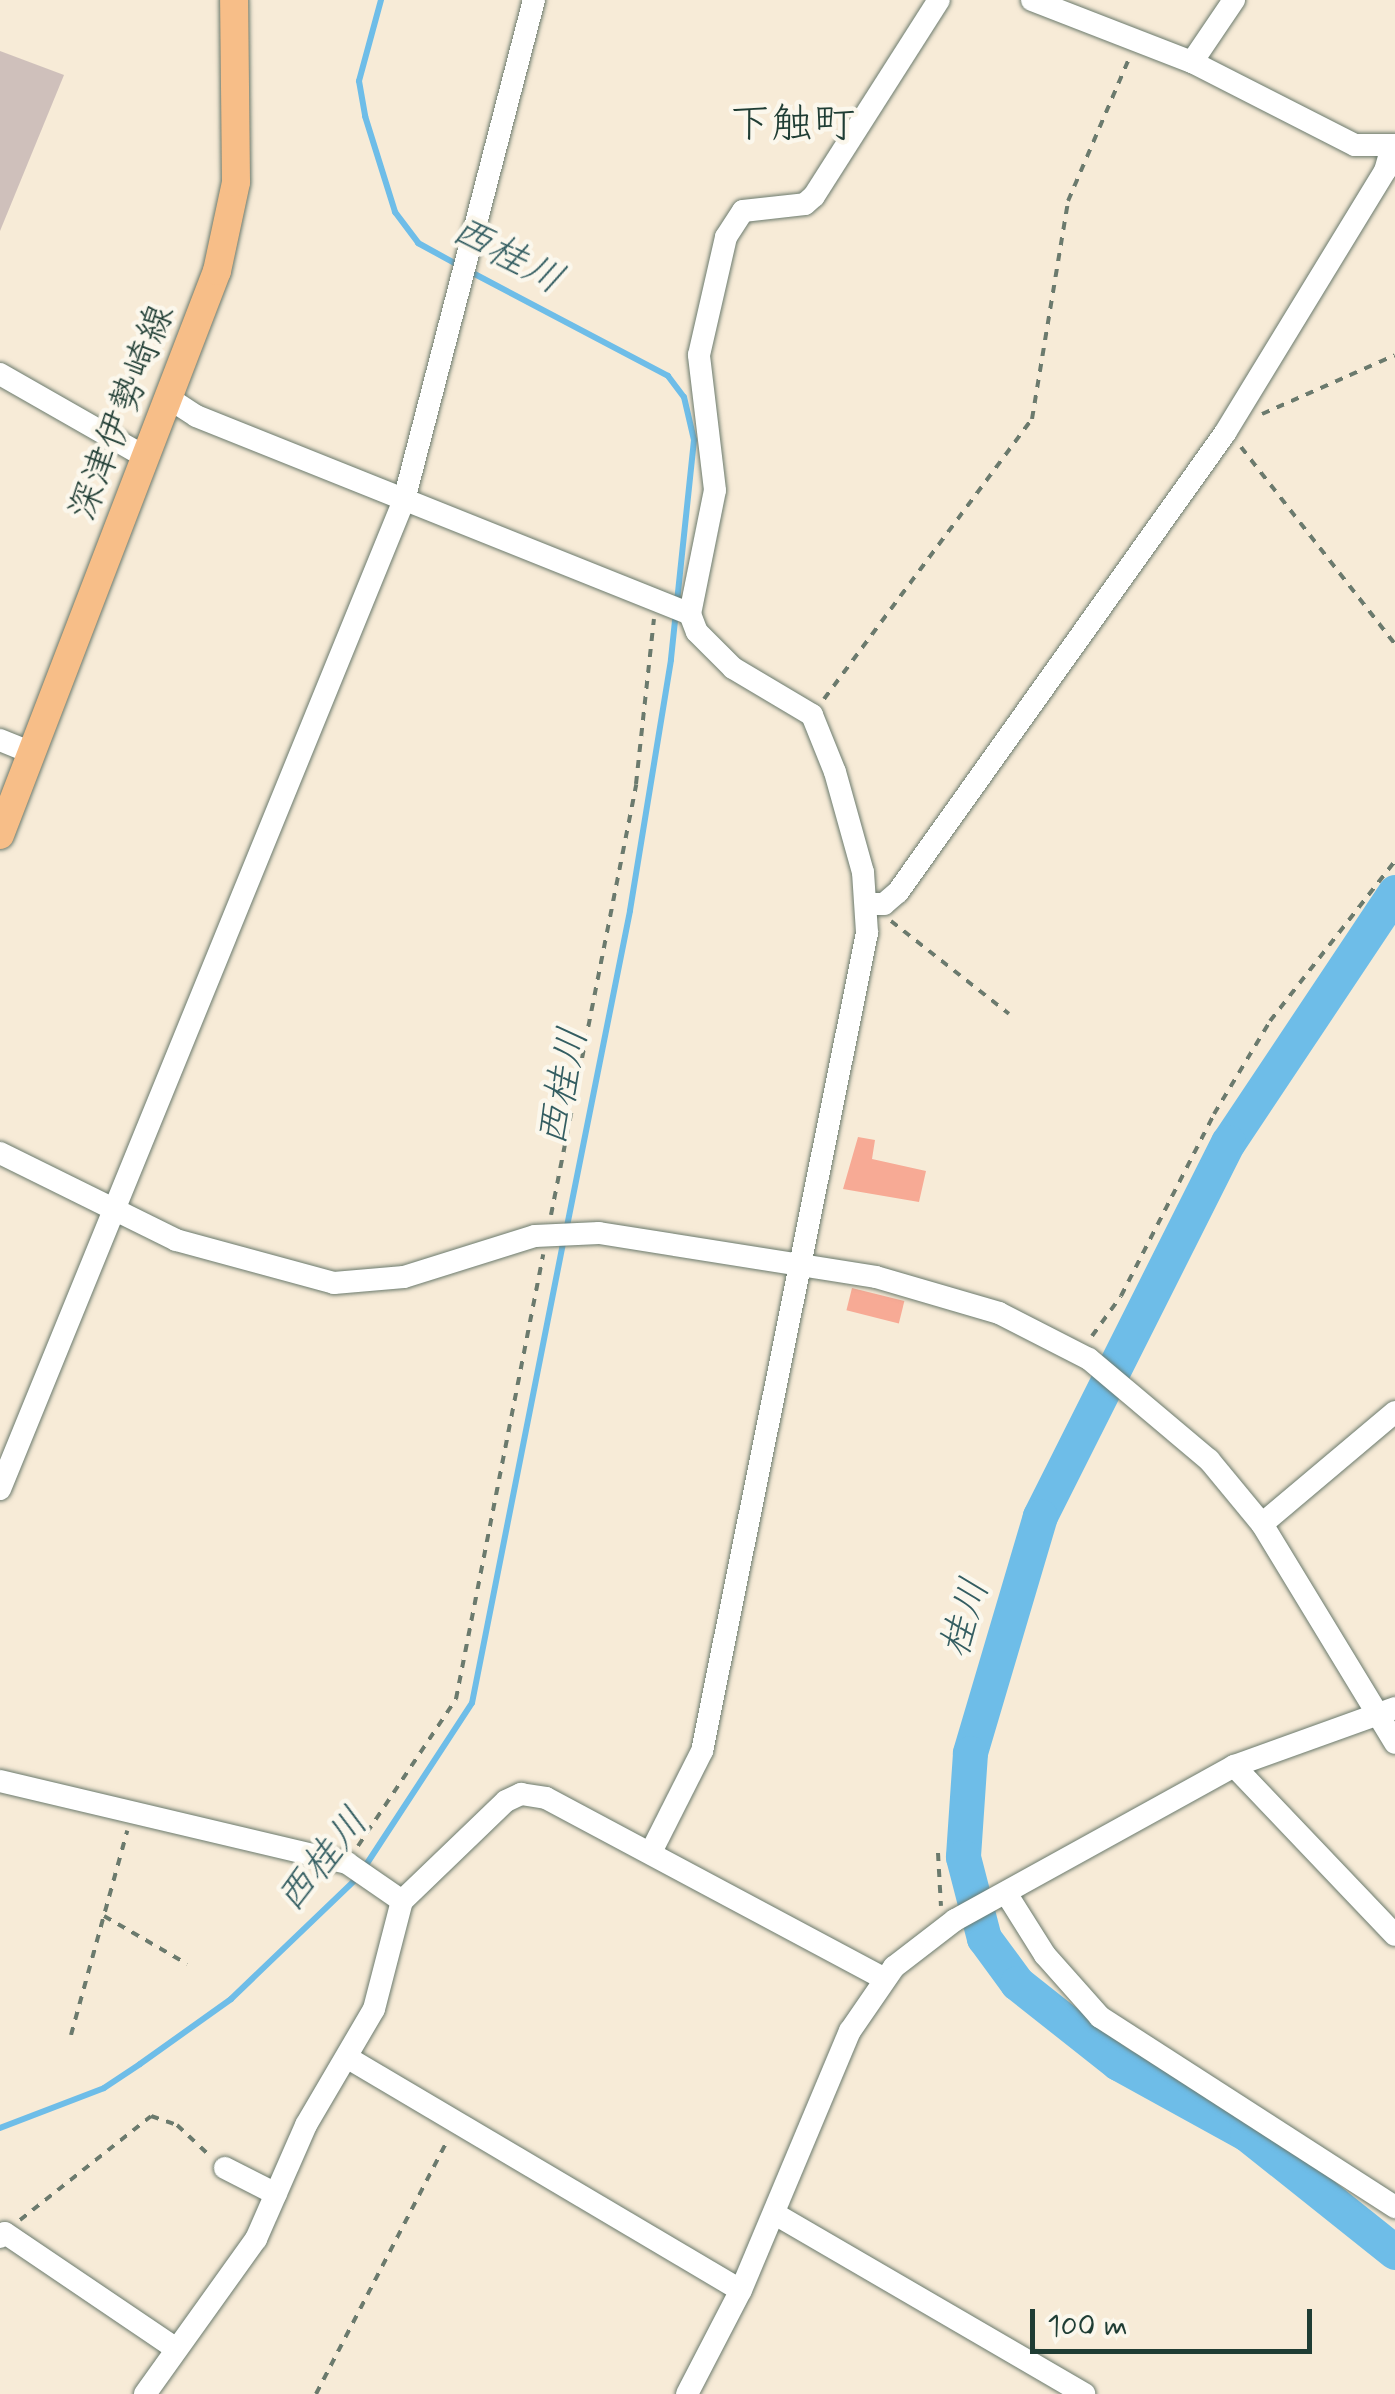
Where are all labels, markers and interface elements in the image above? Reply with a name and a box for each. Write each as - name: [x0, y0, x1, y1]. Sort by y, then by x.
- district label: 下触町: [729, 101, 855, 151]
- water label: 西桂川: [443, 207, 571, 305]
- street label: 深津伊勢崎線: [61, 298, 185, 528]
- water label: 西桂川: [529, 1024, 599, 1150]
- water label: 桂川: [931, 1573, 1001, 1663]
- water label: 西桂川: [267, 1799, 379, 1923]
- scale bar: [1035, 2289, 1318, 2351]
- text: 100 m: [1047, 2307, 1128, 2346]

